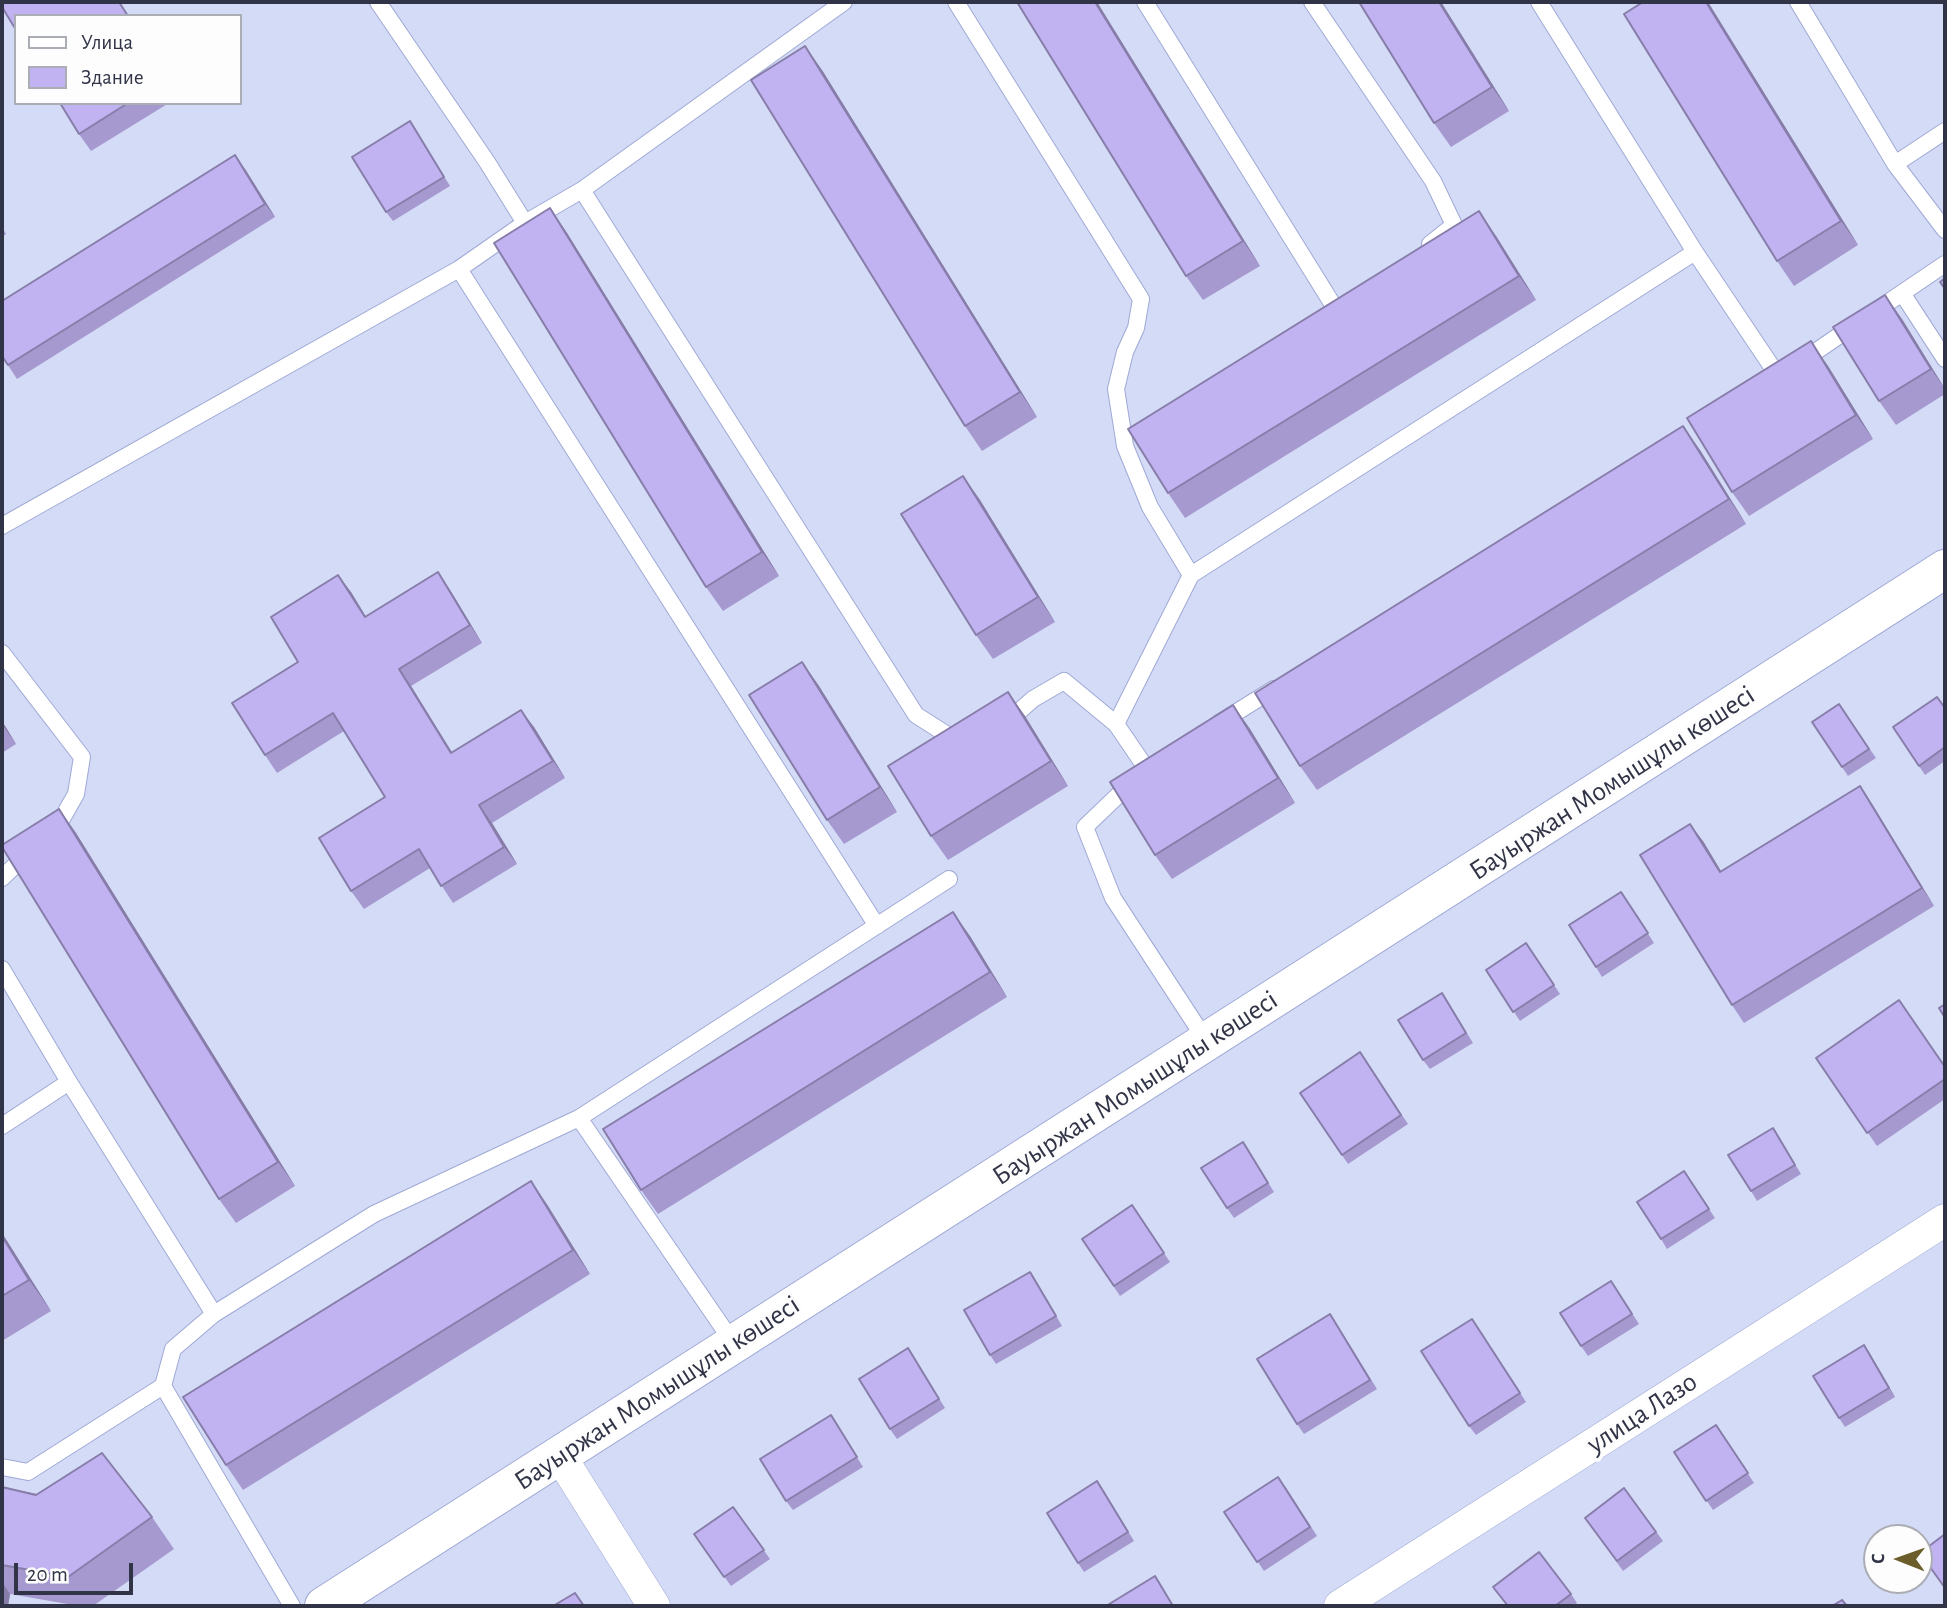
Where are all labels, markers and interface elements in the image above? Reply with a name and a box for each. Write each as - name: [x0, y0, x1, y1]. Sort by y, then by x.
- legend: [14, 14, 242, 105]
- text: Улица: [81, 32, 133, 53]
- text: Здание: [81, 67, 144, 88]
- street label: Бауыржан Момышұлы көшесі: [1463, 678, 1761, 888]
- street label: Бауыржан Момышұлы көшесі: [986, 983, 1284, 1193]
- street label: Бауыржан Момышұлы көшесі: [508, 1288, 806, 1498]
- street label: улица Лазо: [1580, 1365, 1704, 1461]
- north arrow: [1863, 1524, 1933, 1594]
- scale bar: [18, 1548, 136, 1592]
- text: С: [1869, 1553, 1888, 1564]
- text: 20 m: [27, 1564, 68, 1585]

